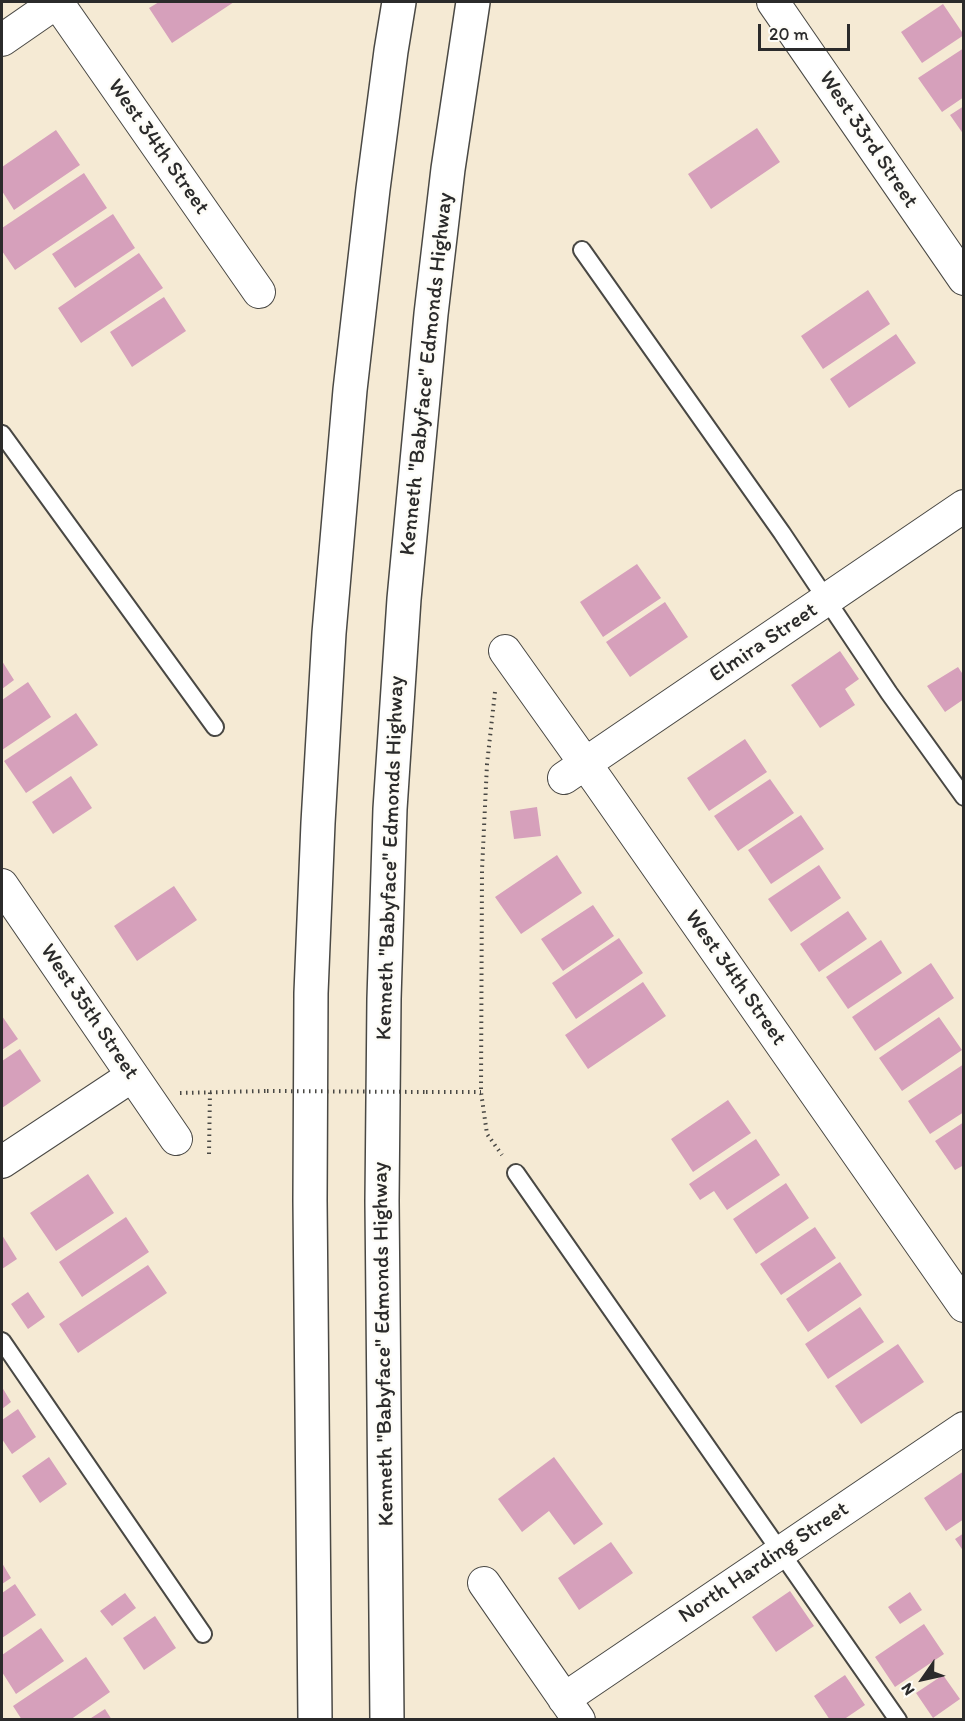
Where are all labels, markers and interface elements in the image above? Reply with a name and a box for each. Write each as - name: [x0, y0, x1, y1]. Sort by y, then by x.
- scale bar: [761, 12, 852, 50]
- text: 20 m: [769, 23, 809, 45]
- street label: West 33rd Street: [813, 67, 923, 213]
- street label: West 34th Street: [101, 74, 215, 220]
- street label: Kenneth "Babyface" Edmonds Highway: [395, 191, 459, 557]
- street label: Elmira Street: [705, 597, 823, 689]
- street label: Kenneth "Babyface" Edmonds Highway: [371, 675, 411, 1041]
- street label: West 34th Street: [678, 905, 792, 1051]
- street label: West 35th Street: [34, 939, 144, 1085]
- street label: Kenneth "Babyface" Edmonds Highway: [368, 1161, 400, 1527]
- street label: North Harding Street: [674, 1496, 854, 1630]
- north arrow: [893, 1649, 953, 1709]
- text: N: [897, 1680, 919, 1699]

